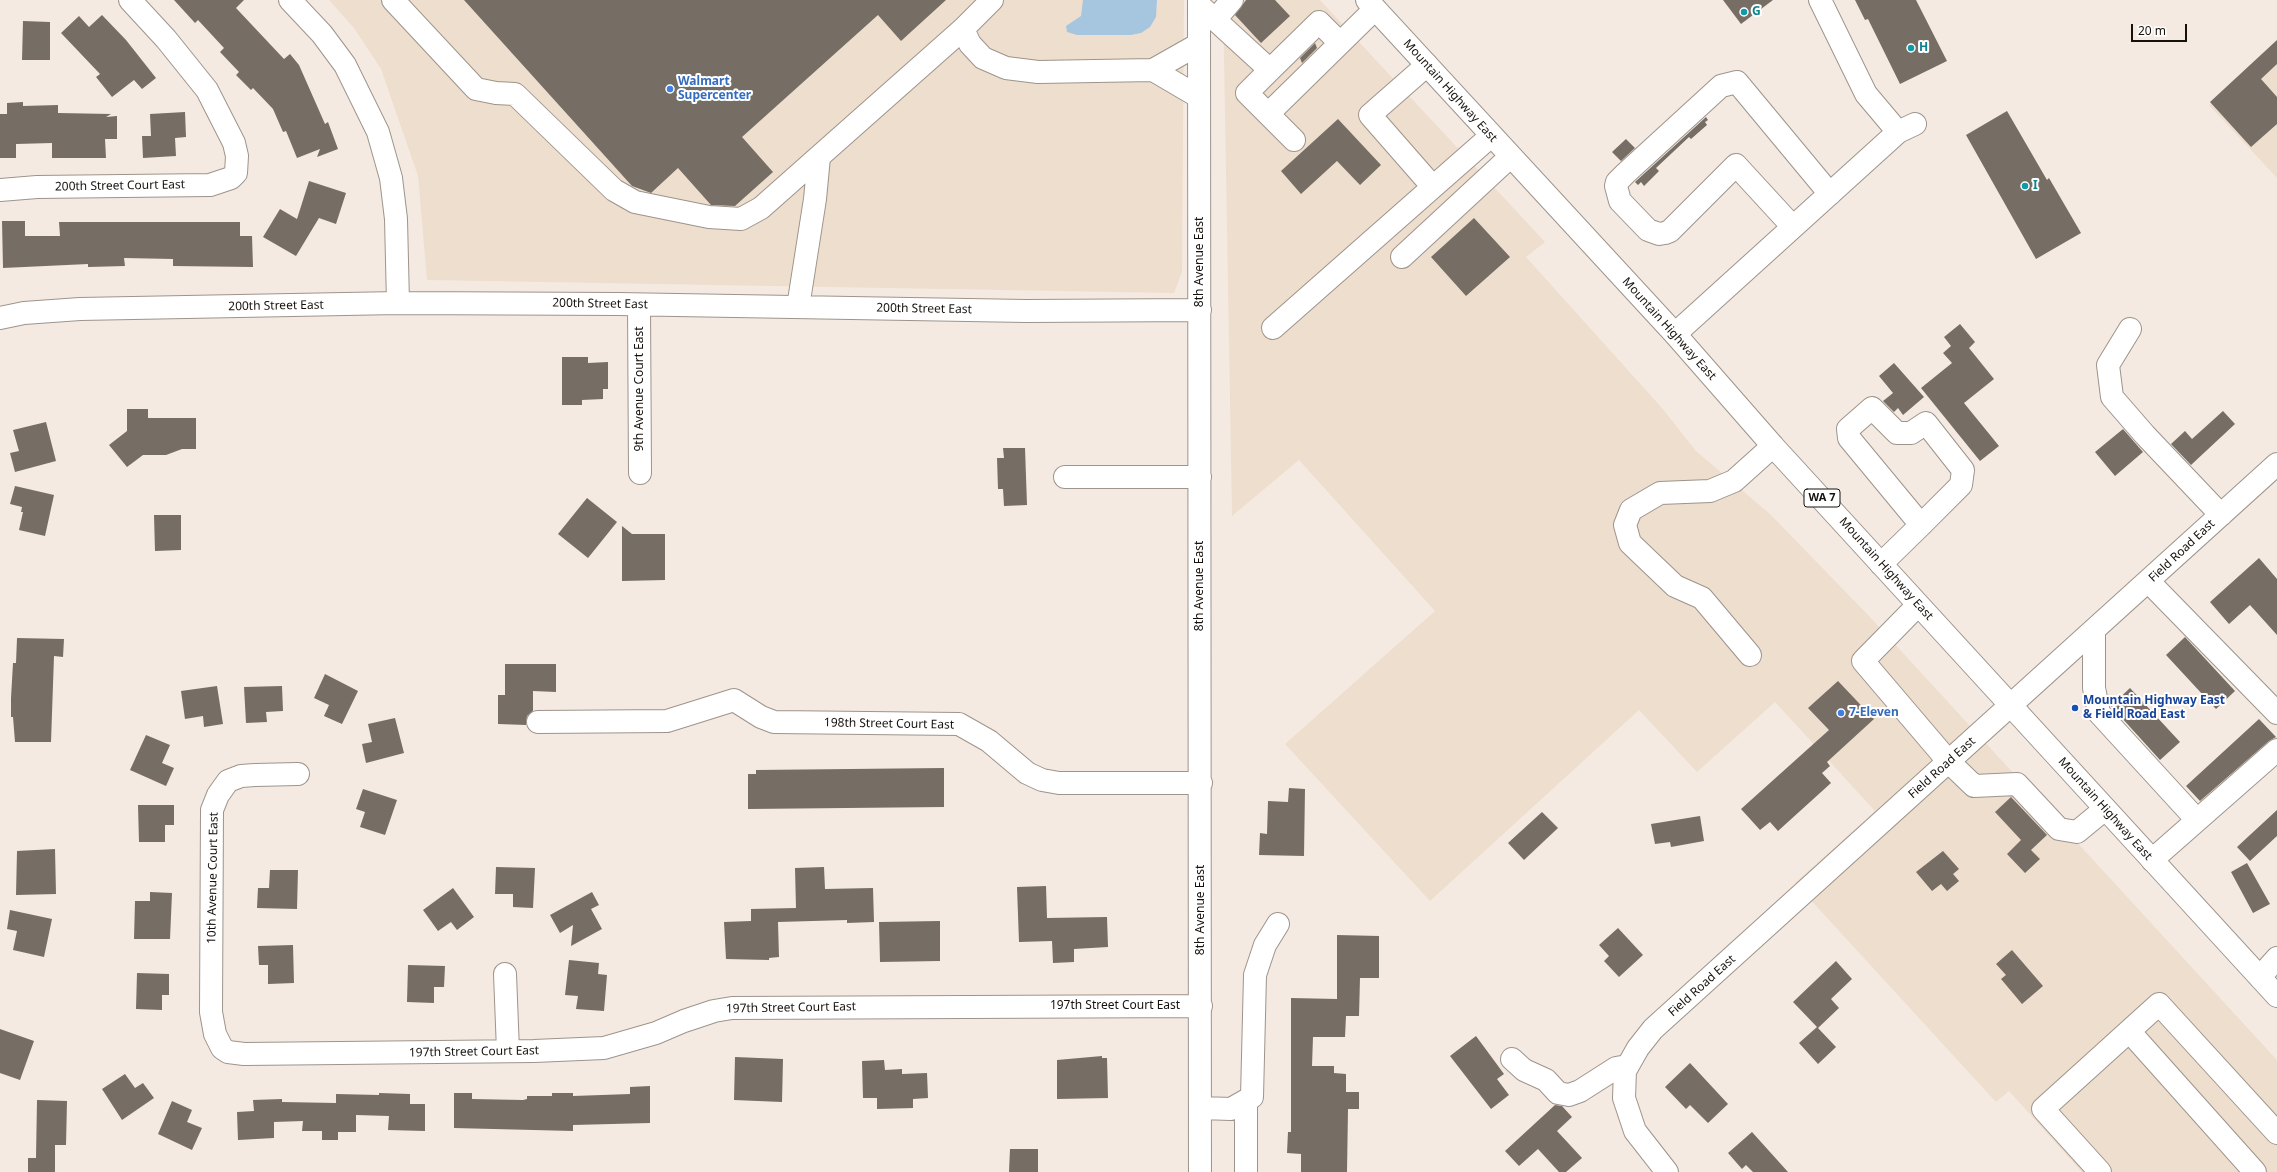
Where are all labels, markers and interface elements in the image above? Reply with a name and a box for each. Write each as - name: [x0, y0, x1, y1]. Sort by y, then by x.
- place label: G: [1752, 5, 1761, 19]
- marker: G: [1739, 7, 1749, 17]
- scale bar: [2133, 16, 2189, 42]
- text: 20 m: [2138, 22, 2166, 39]
- street label: Mountain Highway East: [1400, 37, 1500, 145]
- place label: H: [1919, 41, 1928, 55]
- marker: H: [1906, 43, 1916, 53]
- place label: Walmart Supercenter: [678, 75, 751, 103]
- marker: Walmart Supercenter: [665, 84, 675, 94]
- street label: 200th Street Court East: [55, 178, 185, 194]
- place label: I: [2033, 179, 2038, 193]
- marker: I: [2020, 181, 2030, 191]
- street label: 8th Avenue East: [1193, 217, 1207, 307]
- street label: Mountain Highway East: [1619, 275, 1719, 383]
- street label: 200th Street East: [552, 296, 648, 312]
- street label: 200th Street East: [228, 298, 324, 314]
- street label: 200th Street East: [876, 301, 972, 317]
- street label: 9th Avenue Court East: [633, 326, 647, 452]
- road number: WA 7: [1804, 489, 1840, 507]
- street label: Mountain Highway East: [1836, 515, 1936, 623]
- street label: Field Road East: [2146, 517, 2218, 585]
- street label: 8th Avenue East: [1193, 541, 1207, 631]
- place label: Mountain Highway East & Field Road East: [2083, 694, 2225, 722]
- marker: Mountain Highway East & Field Road East: [2070, 703, 2080, 713]
- place label: 7-Eleven: [1849, 706, 1899, 720]
- marker: 7-Eleven: [1836, 708, 1846, 718]
- street label: 198th Street Court East: [824, 716, 954, 732]
- street label: Field Road East: [1906, 734, 1978, 802]
- street label: Mountain Highway East: [2055, 755, 2155, 863]
- street label: 10th Avenue Court East: [205, 812, 221, 944]
- street label: 8th Avenue East: [1194, 865, 1208, 955]
- street label: Field Road East: [1666, 952, 1738, 1020]
- street label: 197th Street Court East: [1050, 999, 1180, 1013]
- street label: 197th Street Court East: [726, 1000, 856, 1016]
- street label: 197th Street Court East: [409, 1044, 539, 1060]

